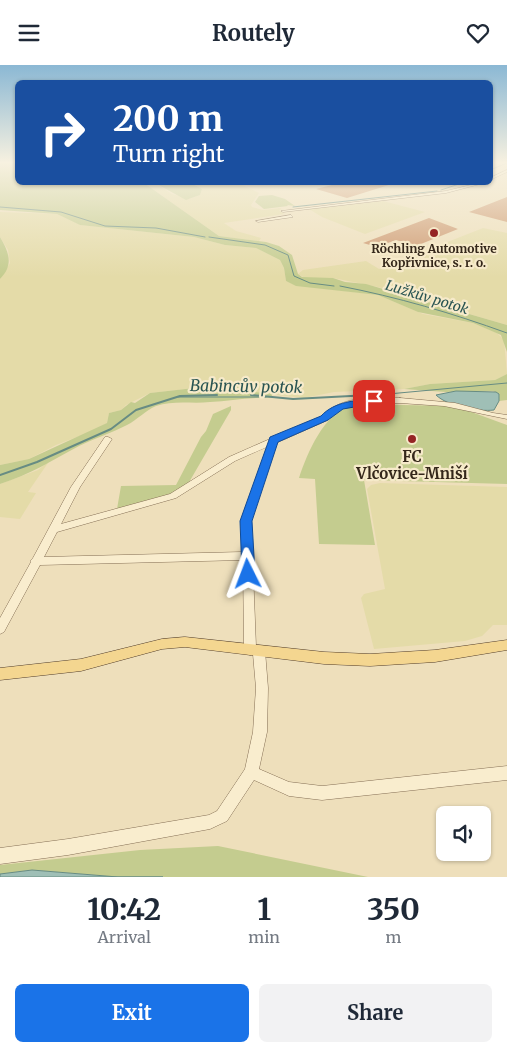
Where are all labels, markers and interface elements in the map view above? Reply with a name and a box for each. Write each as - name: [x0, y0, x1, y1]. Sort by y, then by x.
- icon: menu: [15, 19, 43, 47]
- text: Routely: [212, 19, 295, 47]
- icon: heart: [464, 19, 492, 47]
- text: 200 m: [113, 97, 223, 141]
- icon: right: [30, 100, 95, 165]
- text: Turn right: [113, 140, 224, 168]
- marker: Röchling Automotive Kopřivnice, s. r. o.: [428, 227, 440, 239]
- place label: Röchling Automotive Kopřivnice, s. r. o.: [371, 241, 497, 270]
- water label: Lužkův potok: [383, 276, 471, 318]
- water label: Babincův potok: [190, 375, 303, 397]
- pin: [353, 380, 395, 422]
- icon: arrive: [360, 387, 388, 415]
- marker: FC Vlčovice-Mniší: [406, 433, 418, 445]
- place label: FC Vlčovice-Mniší: [355, 447, 469, 483]
- position arrow: [221, 547, 273, 599]
- map controls: [436, 806, 491, 861]
- button: sound: [436, 806, 491, 861]
- text: 10:42: [87, 890, 161, 928]
- text: 1: [257, 890, 271, 928]
- text: 350: [367, 890, 420, 928]
- text: Arrival: [97, 927, 151, 947]
- text: min: [248, 927, 280, 947]
- text: m: [386, 927, 401, 947]
- button: Exit: [15, 984, 249, 1042]
- button: Share: [259, 984, 492, 1042]

